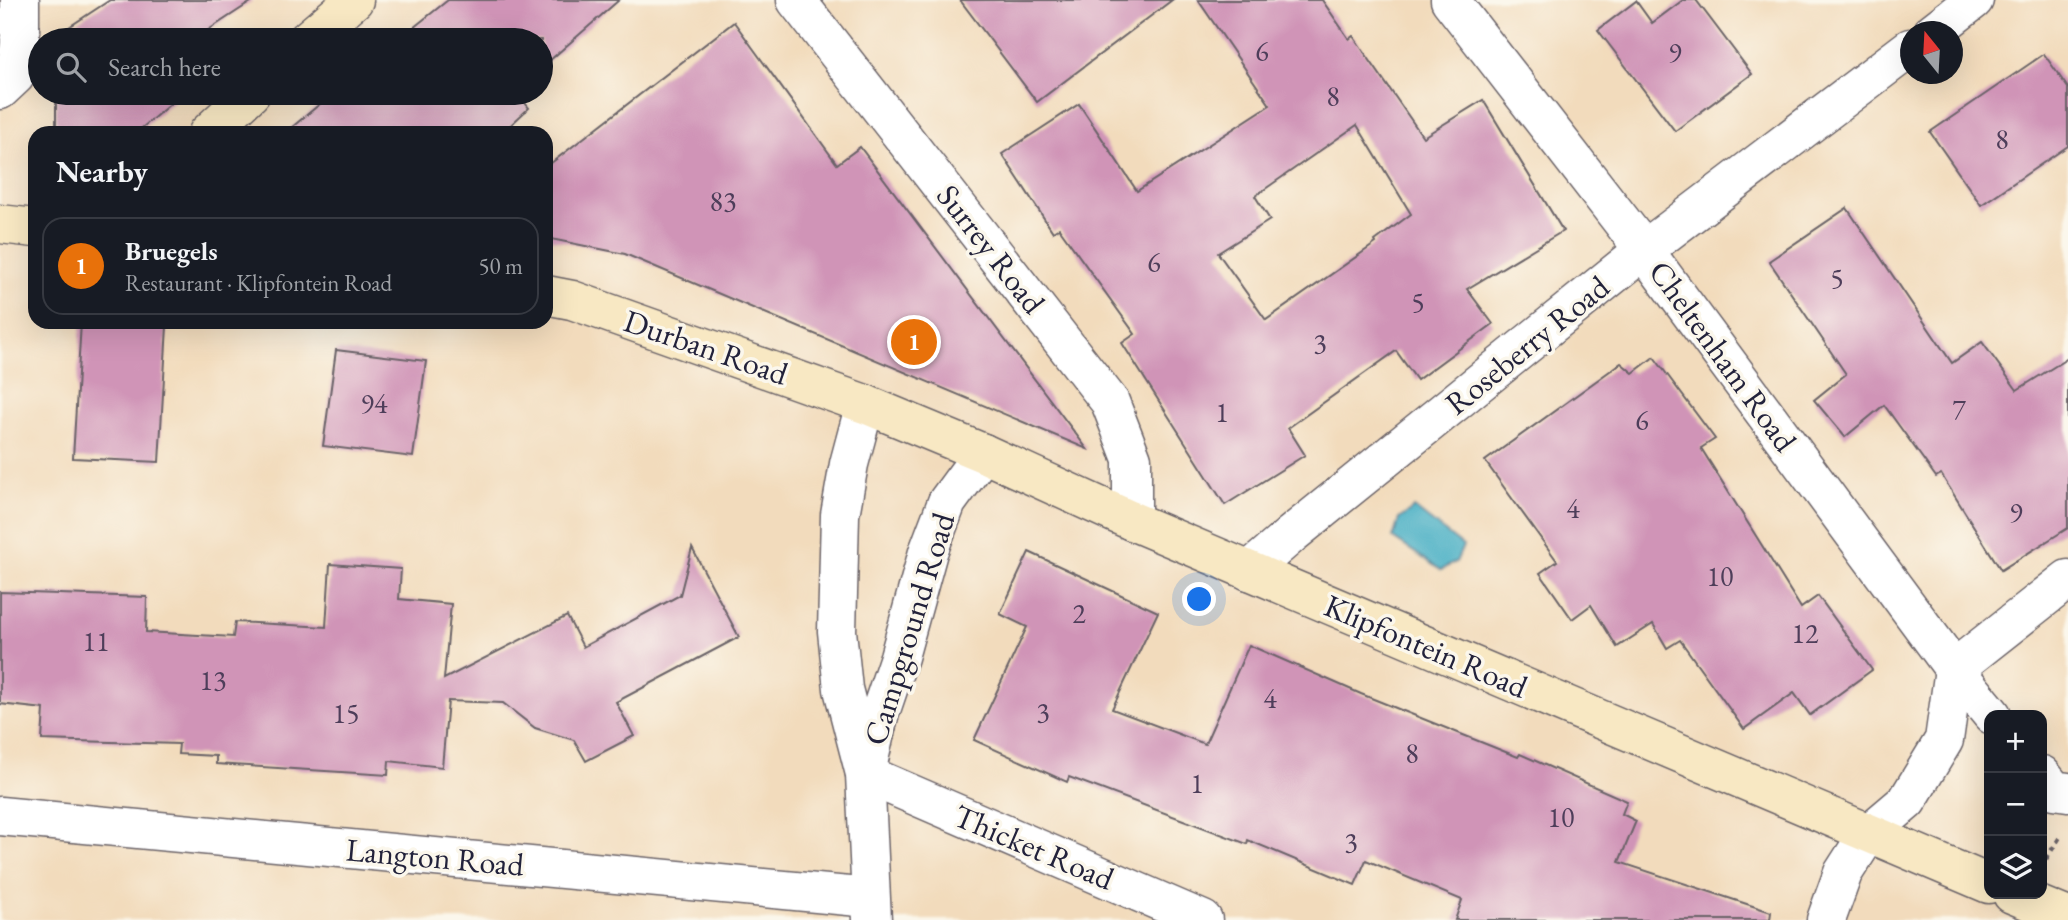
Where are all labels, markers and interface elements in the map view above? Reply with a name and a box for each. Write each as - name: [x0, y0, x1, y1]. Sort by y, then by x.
- north arrow: [1900, 21, 1963, 84]
- search box: [28, 28, 553, 105]
- house number: 6: [1255, 33, 1269, 69]
- house number: 9: [1668, 34, 1682, 70]
- icon: search: [52, 48, 90, 86]
- text: Search here: [108, 50, 221, 84]
- house number: 8: [1326, 78, 1340, 114]
- house number: 8: [1995, 121, 2009, 157]
- text: Nearby: [56, 152, 148, 191]
- street label: Surrey Road: [927, 176, 1055, 323]
- house number: 83: [710, 183, 736, 219]
- text: Bruegels: [125, 234, 218, 268]
- house number: 6: [1147, 244, 1161, 280]
- text: 1: [75, 251, 87, 281]
- text: 50 m: [478, 251, 523, 281]
- street label: Cheltenham Road: [1639, 252, 1807, 461]
- house number: 5: [1830, 260, 1844, 296]
- street label: Roseberry Road: [1436, 265, 1618, 424]
- text: Restaurant · Klipfontein Road: [125, 268, 392, 298]
- house number: 5: [1411, 284, 1425, 320]
- street label: Durban Road: [619, 299, 794, 395]
- pin: 1: [891, 316, 937, 368]
- house number: 3: [1313, 325, 1327, 361]
- house number: 94: [361, 385, 388, 421]
- house number: 7: [1952, 391, 1966, 427]
- house number: 1: [1215, 394, 1229, 430]
- house number: 6: [1635, 402, 1649, 438]
- house number: 4: [1566, 490, 1580, 526]
- house number: 9: [2009, 494, 2023, 530]
- street label: Campground Road: [854, 507, 965, 750]
- house number: 10: [1707, 558, 1733, 594]
- your location: [1182, 582, 1216, 616]
- street label: Klipfontein Road: [1318, 584, 1535, 708]
- house number: 2: [1072, 595, 1086, 631]
- house number: 12: [1792, 615, 1819, 651]
- house number: 11: [83, 623, 109, 659]
- house number: 13: [200, 662, 226, 698]
- house number: 4: [1263, 680, 1277, 716]
- house number: 3: [1036, 694, 1050, 730]
- house number: 15: [333, 695, 359, 731]
- map controls: [1984, 710, 2047, 899]
- button: +: [1984, 710, 2047, 773]
- house number: 8: [1405, 735, 1419, 771]
- house number: 1: [1190, 765, 1204, 801]
- button: −: [1984, 773, 2047, 836]
- street label: Thicket Road: [948, 795, 1121, 900]
- house number: 10: [1548, 799, 1574, 835]
- house number: 3: [1344, 824, 1358, 860]
- street label: Langton Road: [344, 828, 527, 886]
- button: layers: [1984, 836, 2047, 899]

